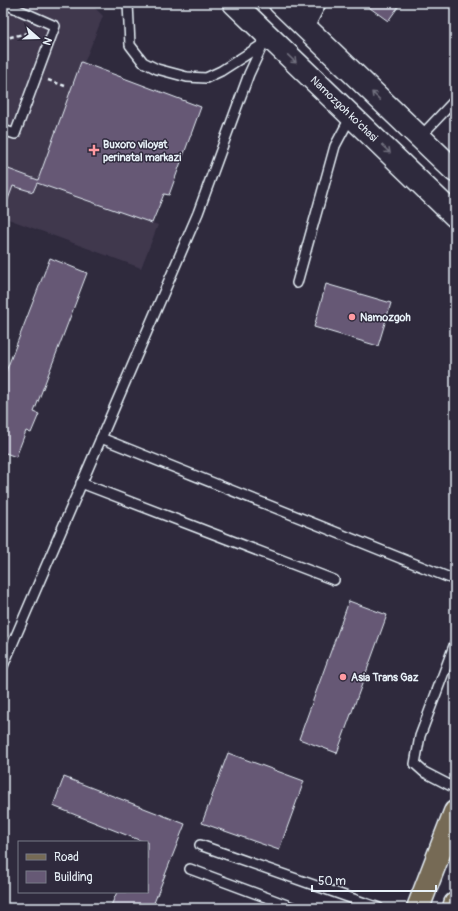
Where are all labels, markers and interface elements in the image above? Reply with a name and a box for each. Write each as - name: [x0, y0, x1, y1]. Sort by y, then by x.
- north arrow: [18, 18, 58, 58]
- text: N: [39, 36, 54, 47]
- one-way arrow: [287, 54, 297, 64]
- street label: Namozgoh ko'chasi: [308, 74, 380, 144]
- one-way arrow: [371, 91, 381, 100]
- place label: Buxoro viloyat perinatal markazi: [103, 138, 181, 164]
- marker: Buxoro viloyat perinatal markazi: [88, 144, 100, 156]
- one-way arrow: [381, 144, 391, 154]
- place label: Namozgoh: [360, 311, 411, 324]
- marker: Namozgoh: [347, 312, 357, 322]
- place label: Asia Trans Gaz: [351, 671, 419, 684]
- marker: Asia Trans Gaz: [338, 672, 348, 682]
- legend: [18, 841, 148, 893]
- text: Road: [54, 850, 79, 865]
- scale bar: [312, 867, 436, 893]
- text: Building: [54, 870, 93, 885]
- text: 50 m: [318, 874, 346, 889]

